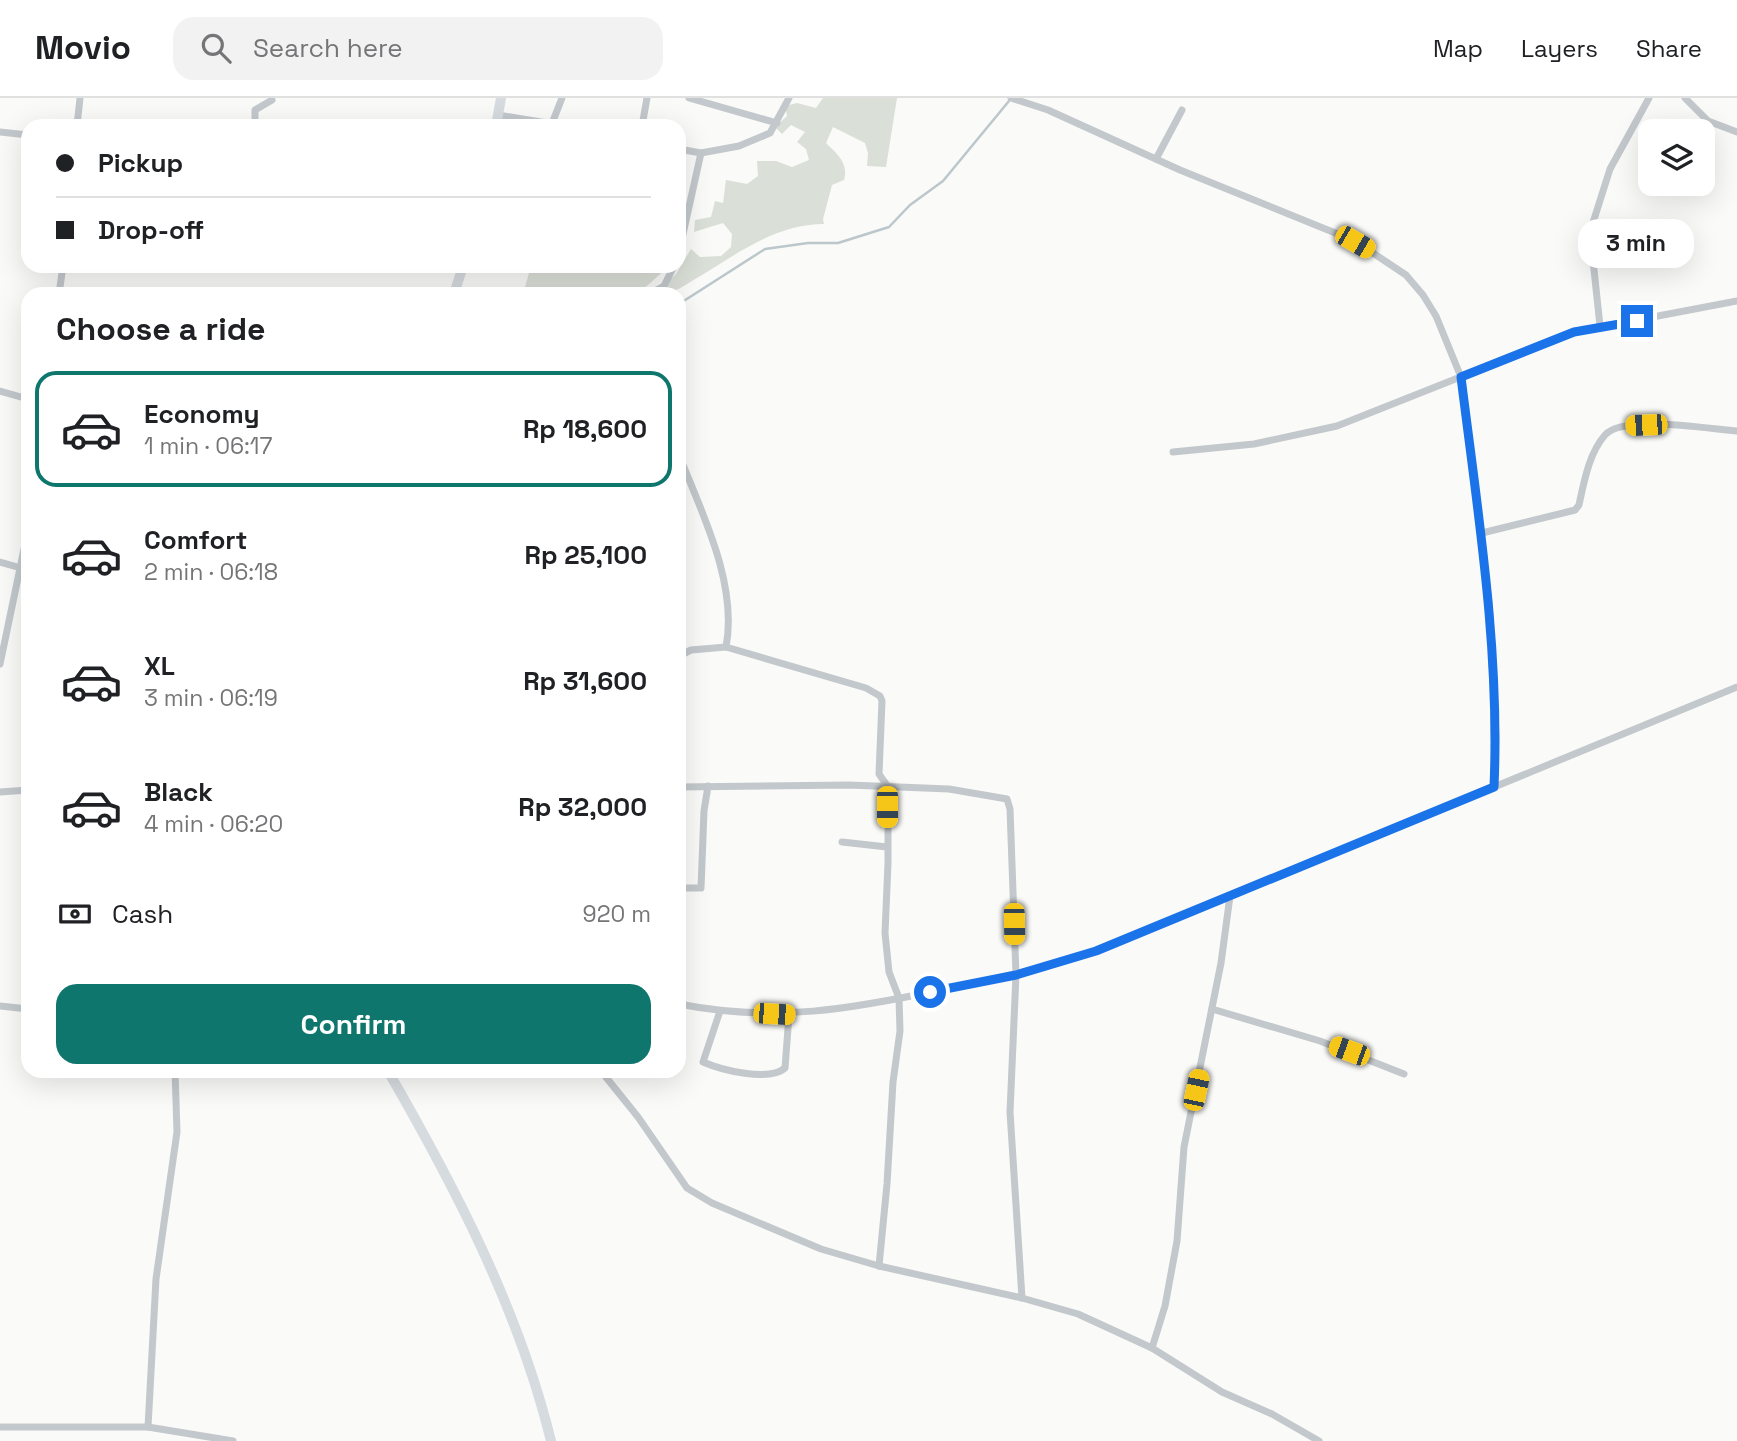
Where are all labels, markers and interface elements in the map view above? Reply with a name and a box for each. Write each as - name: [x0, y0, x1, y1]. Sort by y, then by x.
- search box: [173, 17, 663, 80]
- text: Movio: [35, 27, 131, 69]
- icon: search: [197, 29, 235, 67]
- text: Search here: [253, 31, 403, 65]
- text: Map: [1433, 33, 1483, 64]
- text: Layers: [1521, 33, 1598, 64]
- text: Share: [1636, 33, 1702, 64]
- map controls: [1638, 119, 1715, 196]
- button: layers: [1638, 119, 1715, 196]
- text: Pickup: [98, 146, 183, 180]
- text: Drop-off: [98, 213, 204, 247]
- callout: 3 min: [1579, 220, 1695, 268]
- car: [1332, 222, 1379, 262]
- text: 3 min: [1606, 228, 1666, 258]
- route end: [1621, 305, 1653, 337]
- text: Choose a ride: [56, 309, 266, 349]
- text: Economy: [144, 397, 260, 431]
- icon: car: [60, 398, 123, 461]
- text: Rp 18,600: [523, 412, 647, 446]
- car: [1625, 414, 1668, 436]
- text: 1 min · 06:17: [144, 431, 272, 461]
- text: Comfort: [144, 523, 247, 557]
- icon: car: [60, 524, 123, 587]
- text: Rp 25,100: [525, 538, 647, 572]
- text: 2 min · 06:18: [144, 557, 278, 587]
- text: XL: [144, 649, 175, 683]
- icon: car: [60, 650, 123, 713]
- text: Rp 31,600: [523, 664, 647, 698]
- text: 3 min · 06:19: [144, 683, 278, 713]
- text: Black: [144, 775, 213, 809]
- icon: car: [60, 776, 123, 839]
- car: [877, 786, 898, 828]
- text: Rp 32,000: [518, 790, 647, 824]
- text: 4 min · 06:20: [144, 809, 283, 839]
- icon: cash: [56, 895, 94, 933]
- text: Cash: [112, 897, 173, 931]
- text: 920 m: [583, 899, 651, 929]
- car: [1004, 903, 1025, 945]
- route start: [914, 976, 946, 1008]
- button: Confirm: [56, 984, 651, 1064]
- car: [753, 1002, 796, 1026]
- car: [1326, 1034, 1373, 1068]
- car: [1182, 1067, 1211, 1113]

